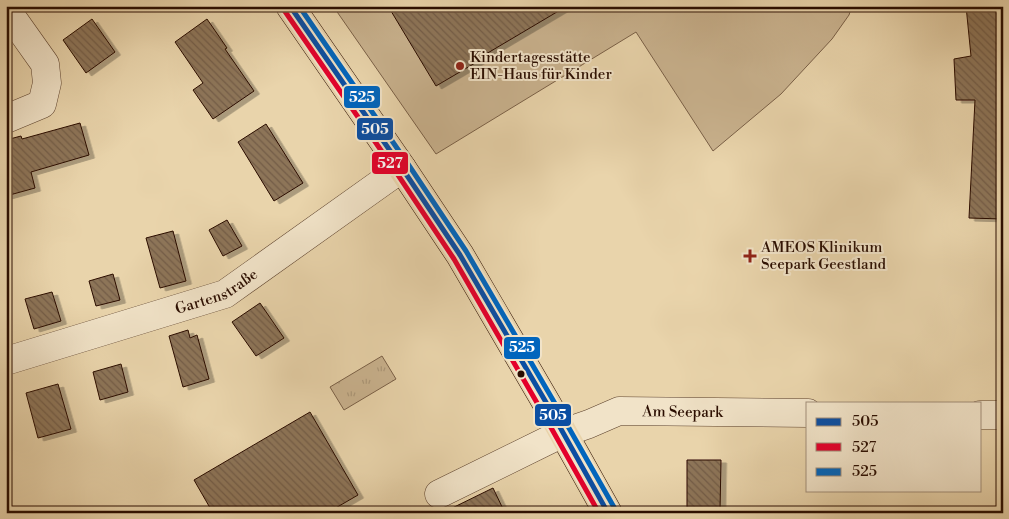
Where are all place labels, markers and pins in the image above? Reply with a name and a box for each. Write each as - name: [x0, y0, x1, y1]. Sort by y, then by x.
- place label: Kindertagesstätte EIN-Haus für Kinder: [470, 48, 612, 84]
- marker: Kindertagesstätte EIN-Haus für Kinder: [454, 60, 466, 72]
- place label: AMEOS Klinikum Seepark Geestland: [760, 238, 887, 274]
- marker: AMEOS Klinikum Seepark Geestland: [743, 249, 757, 263]
- unlabelled marker: [516, 369, 526, 379]

